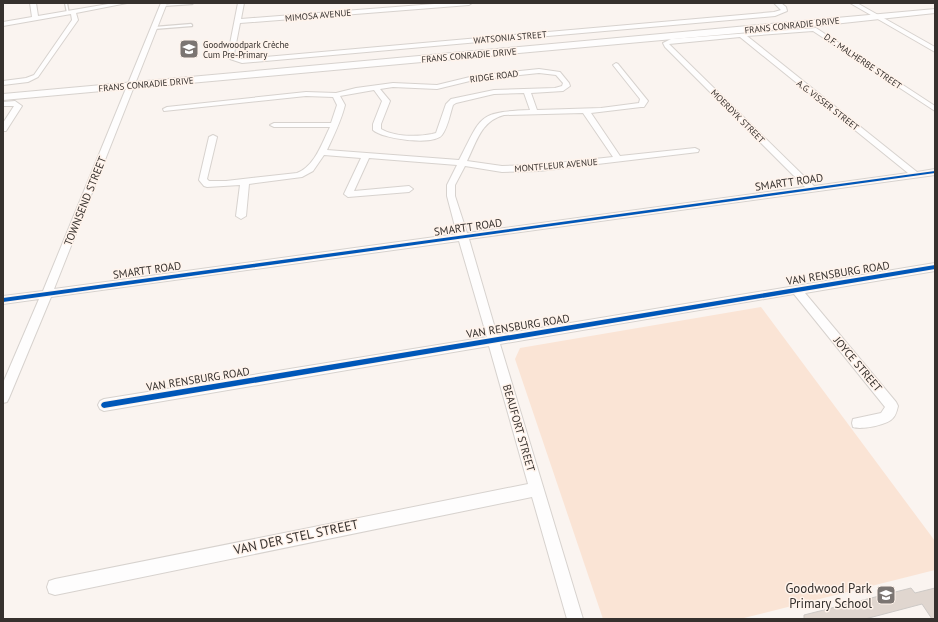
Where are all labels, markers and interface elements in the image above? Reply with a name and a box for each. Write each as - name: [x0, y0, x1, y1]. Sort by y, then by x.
- street label: MIMOSA AVENUE: [284, 7, 352, 23]
- street label: FRANS CONRADIE DRIVE: [744, 15, 840, 35]
- street label: WATSONIA STREET: [473, 28, 547, 46]
- street label: D.F. MALHERBE STREET: [822, 31, 904, 91]
- school or university icon: Goodwoodpark Crèche Cum Pre-Primary: [178, 38, 200, 60]
- place label: Goodwoodpark Crèche Cum Pre-Primary: [203, 39, 289, 60]
- street label: FRANS CONRADIE DRIVE: [421, 45, 517, 65]
- street label: RIDGE ROAD: [469, 68, 519, 84]
- street label: FRANS CONRADIE DRIVE: [98, 74, 194, 94]
- street label: A.G. VISSER STREET: [795, 77, 861, 133]
- street label: MOERDYK STREET: [709, 87, 767, 145]
- street label: TOWNSEND STREET: [61, 154, 109, 248]
- street label: MONTFLEUR AVENUE: [514, 156, 598, 174]
- street label: SMARTT ROAD: [754, 170, 824, 194]
- street label: SMARTT ROAD: [433, 215, 503, 239]
- street label: SMARTT ROAD: [112, 258, 182, 282]
- street label: VAN RENSBURG ROAD: [784, 258, 891, 288]
- street label: VAN RENSBURG ROAD: [464, 311, 571, 341]
- street label: JOYCE STREET: [830, 333, 885, 394]
- street label: VAN RENSBURG ROAD: [144, 364, 251, 394]
- street label: BEAUFORT STREET: [500, 383, 538, 473]
- street label: VAN DER STEL STREET: [231, 515, 360, 559]
- place label: Goodwood Park Primary School: [785, 580, 873, 612]
- school or university icon: Goodwood Park Primary School: [875, 584, 897, 606]

